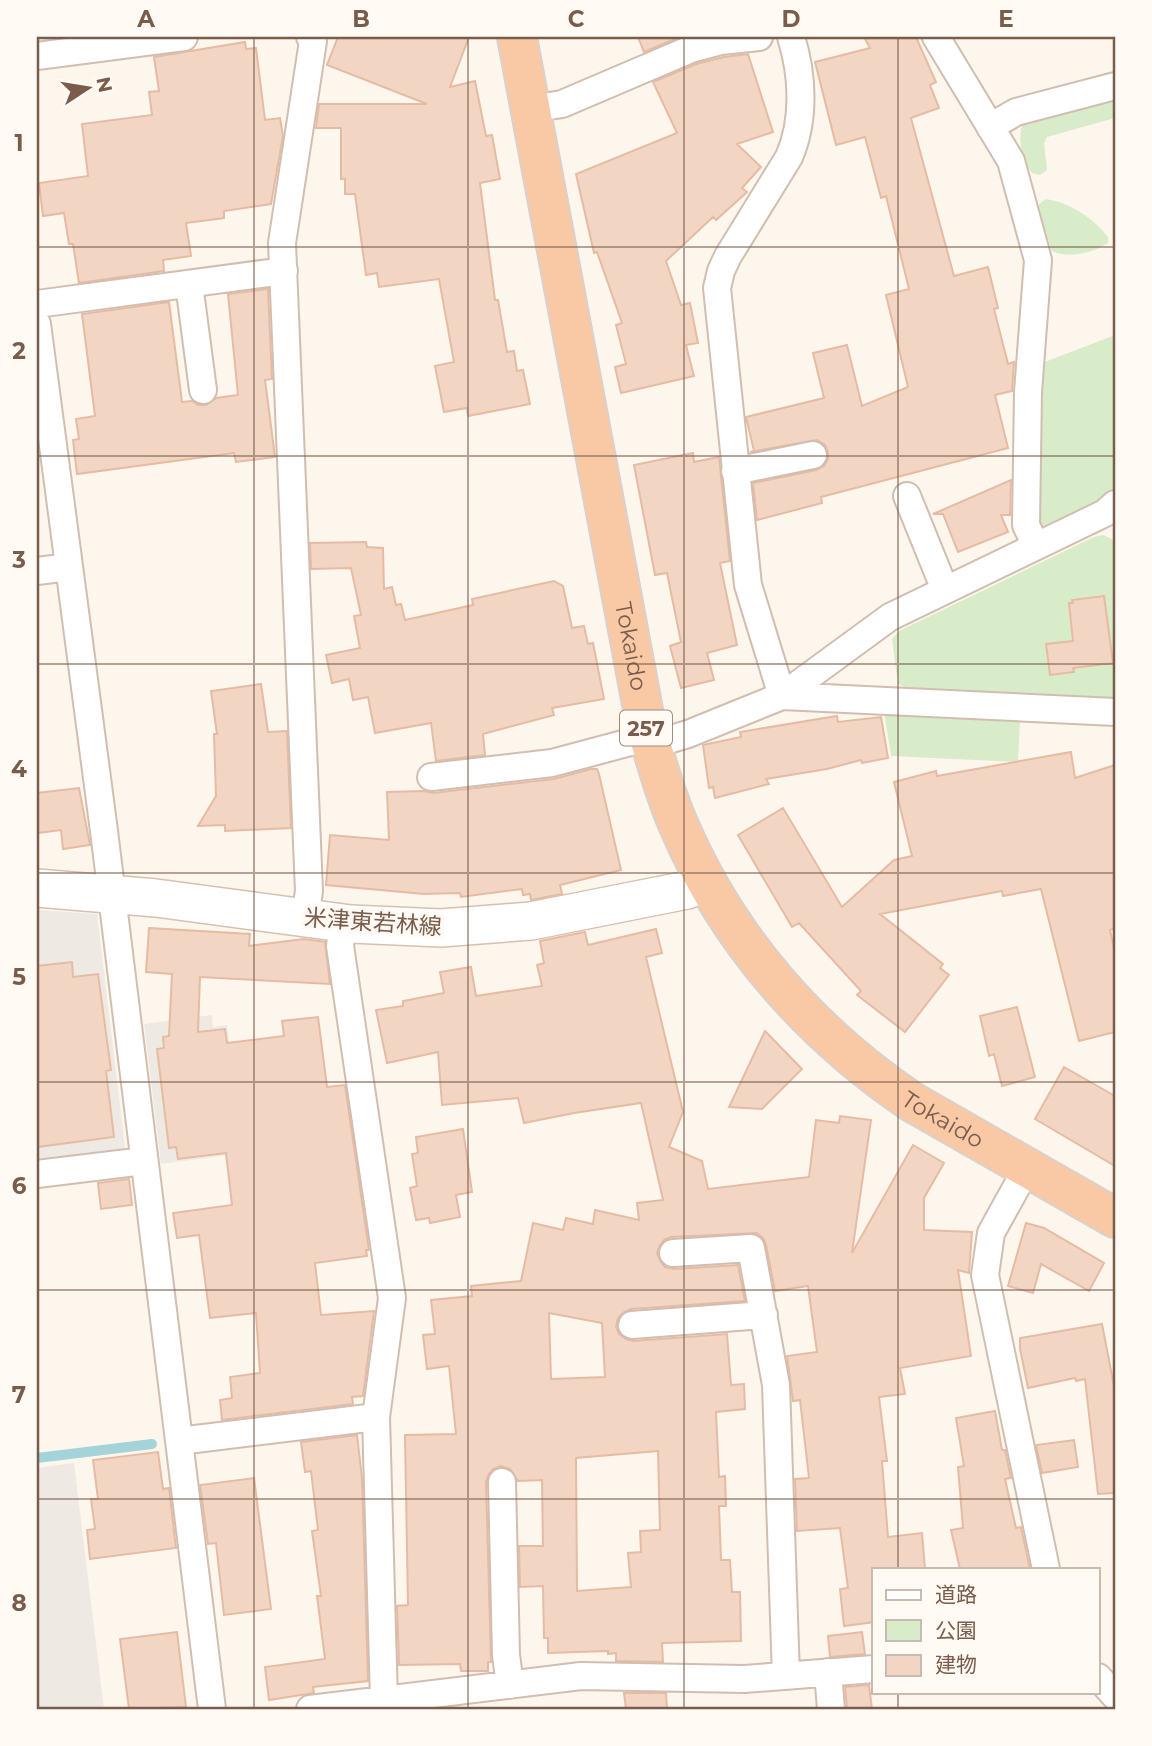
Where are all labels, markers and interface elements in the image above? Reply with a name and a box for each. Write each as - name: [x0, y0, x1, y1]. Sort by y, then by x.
- text: A: [136, 5, 155, 33]
- text: B: [352, 5, 370, 33]
- text: C: [568, 5, 585, 33]
- text: D: [782, 5, 801, 33]
- text: E: [998, 5, 1014, 33]
- north arrow: [52, 52, 122, 122]
- text: N: [91, 75, 117, 94]
- text: 1: [14, 129, 24, 157]
- text: 2: [12, 337, 26, 365]
- text: 3: [11, 546, 26, 574]
- street label: Tokaido: [609, 600, 653, 693]
- road number: 257: [620, 710, 672, 746]
- text: 4: [11, 755, 27, 783]
- street label: 米津東若林線: [303, 903, 443, 941]
- text: 5: [12, 963, 26, 991]
- street label: Tokaido: [896, 1085, 989, 1154]
- text: 6: [12, 1172, 27, 1200]
- text: 7: [12, 1381, 26, 1409]
- legend: [872, 1568, 1100, 1694]
- text: 道路: [935, 1582, 977, 1607]
- text: 8: [11, 1589, 27, 1617]
- text: 公園: [935, 1618, 977, 1643]
- text: 建物: [935, 1652, 977, 1677]

